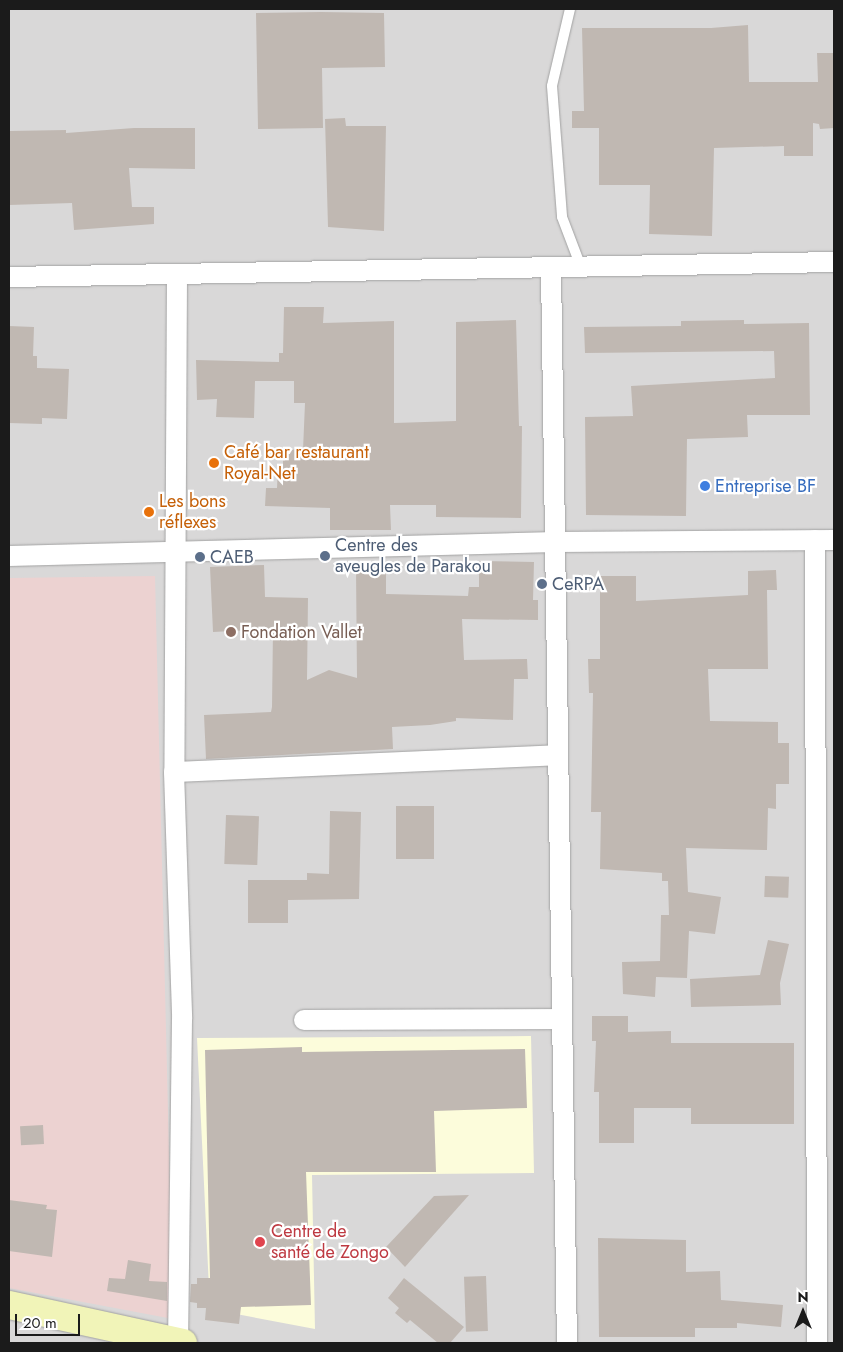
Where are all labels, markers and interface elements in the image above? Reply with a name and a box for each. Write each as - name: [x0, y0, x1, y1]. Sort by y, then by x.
- place label: Café bar restaurant Royal-Net: [224, 442, 369, 484]
- marker: Café bar restaurant Royal-Net: [208, 457, 220, 469]
- place label: Entreprise BF: [715, 475, 816, 497]
- marker: Entreprise BF: [699, 480, 711, 492]
- place label: Les bons réflexes: [159, 491, 226, 534]
- marker: Les bons réflexes: [143, 506, 155, 518]
- place label: Centre des aveugles de Parakou: [335, 535, 491, 578]
- place label: CAEB: [210, 546, 254, 568]
- marker: Centre des aveugles de Parakou: [319, 550, 331, 562]
- marker: CAEB: [194, 551, 206, 563]
- place label: CeRPA: [552, 573, 604, 595]
- marker: CeRPA: [536, 578, 548, 590]
- place label: Fondation Vallet: [241, 621, 362, 643]
- marker: Fondation Vallet: [225, 626, 237, 638]
- place label: Centre de santé de Zongo: [271, 1221, 389, 1264]
- marker: Centre de santé de Zongo: [253, 1235, 267, 1249]
- north arrow: [778, 1287, 828, 1337]
- text: N: [797, 1287, 809, 1307]
- scale bar: [18, 1304, 82, 1336]
- text: 20 m: [23, 1312, 57, 1334]

